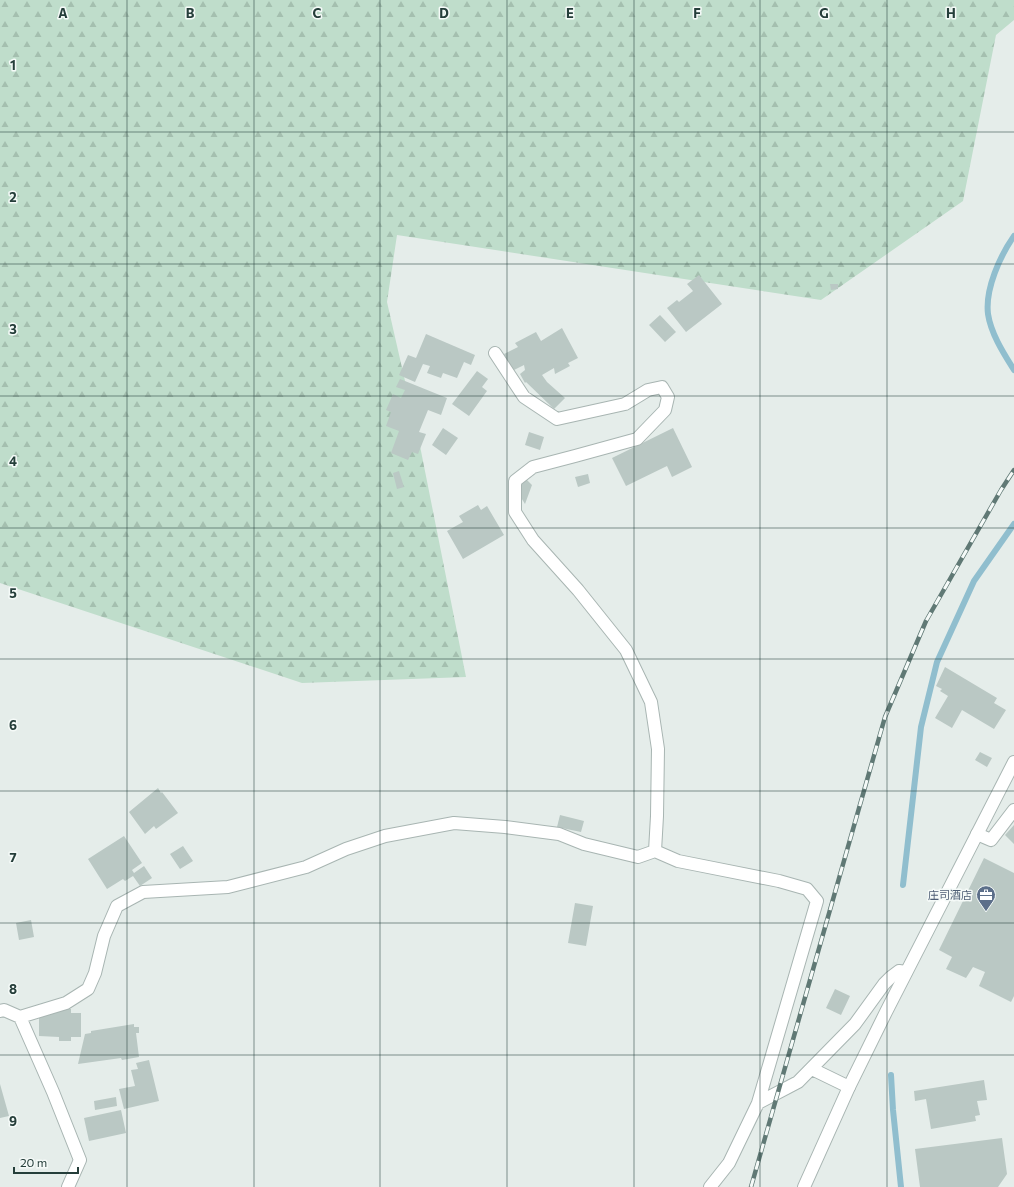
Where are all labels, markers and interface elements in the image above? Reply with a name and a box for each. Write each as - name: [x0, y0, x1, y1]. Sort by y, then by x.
- text: A: [58, 5, 68, 21]
- text: B: [186, 5, 195, 21]
- text: C: [313, 5, 322, 21]
- text: D: [439, 5, 449, 21]
- text: E: [566, 5, 574, 21]
- text: F: [693, 5, 701, 21]
- text: G: [819, 5, 829, 21]
- text: H: [946, 5, 956, 21]
- text: 1: [10, 57, 16, 73]
- text: 2: [9, 189, 17, 205]
- text: 3: [9, 321, 17, 337]
- text: 4: [9, 453, 17, 469]
- text: 5: [9, 585, 17, 601]
- text: 6: [9, 717, 17, 733]
- text: 7: [9, 849, 17, 865]
- office icon: 庄司酒店: [975, 884, 997, 912]
- place label: 庄司酒店: [928, 888, 972, 901]
- text: 8: [9, 981, 17, 997]
- text: 9: [9, 1113, 17, 1129]
- scale bar: [14, 1149, 78, 1175]
- text: 20 m: [20, 1155, 47, 1169]

